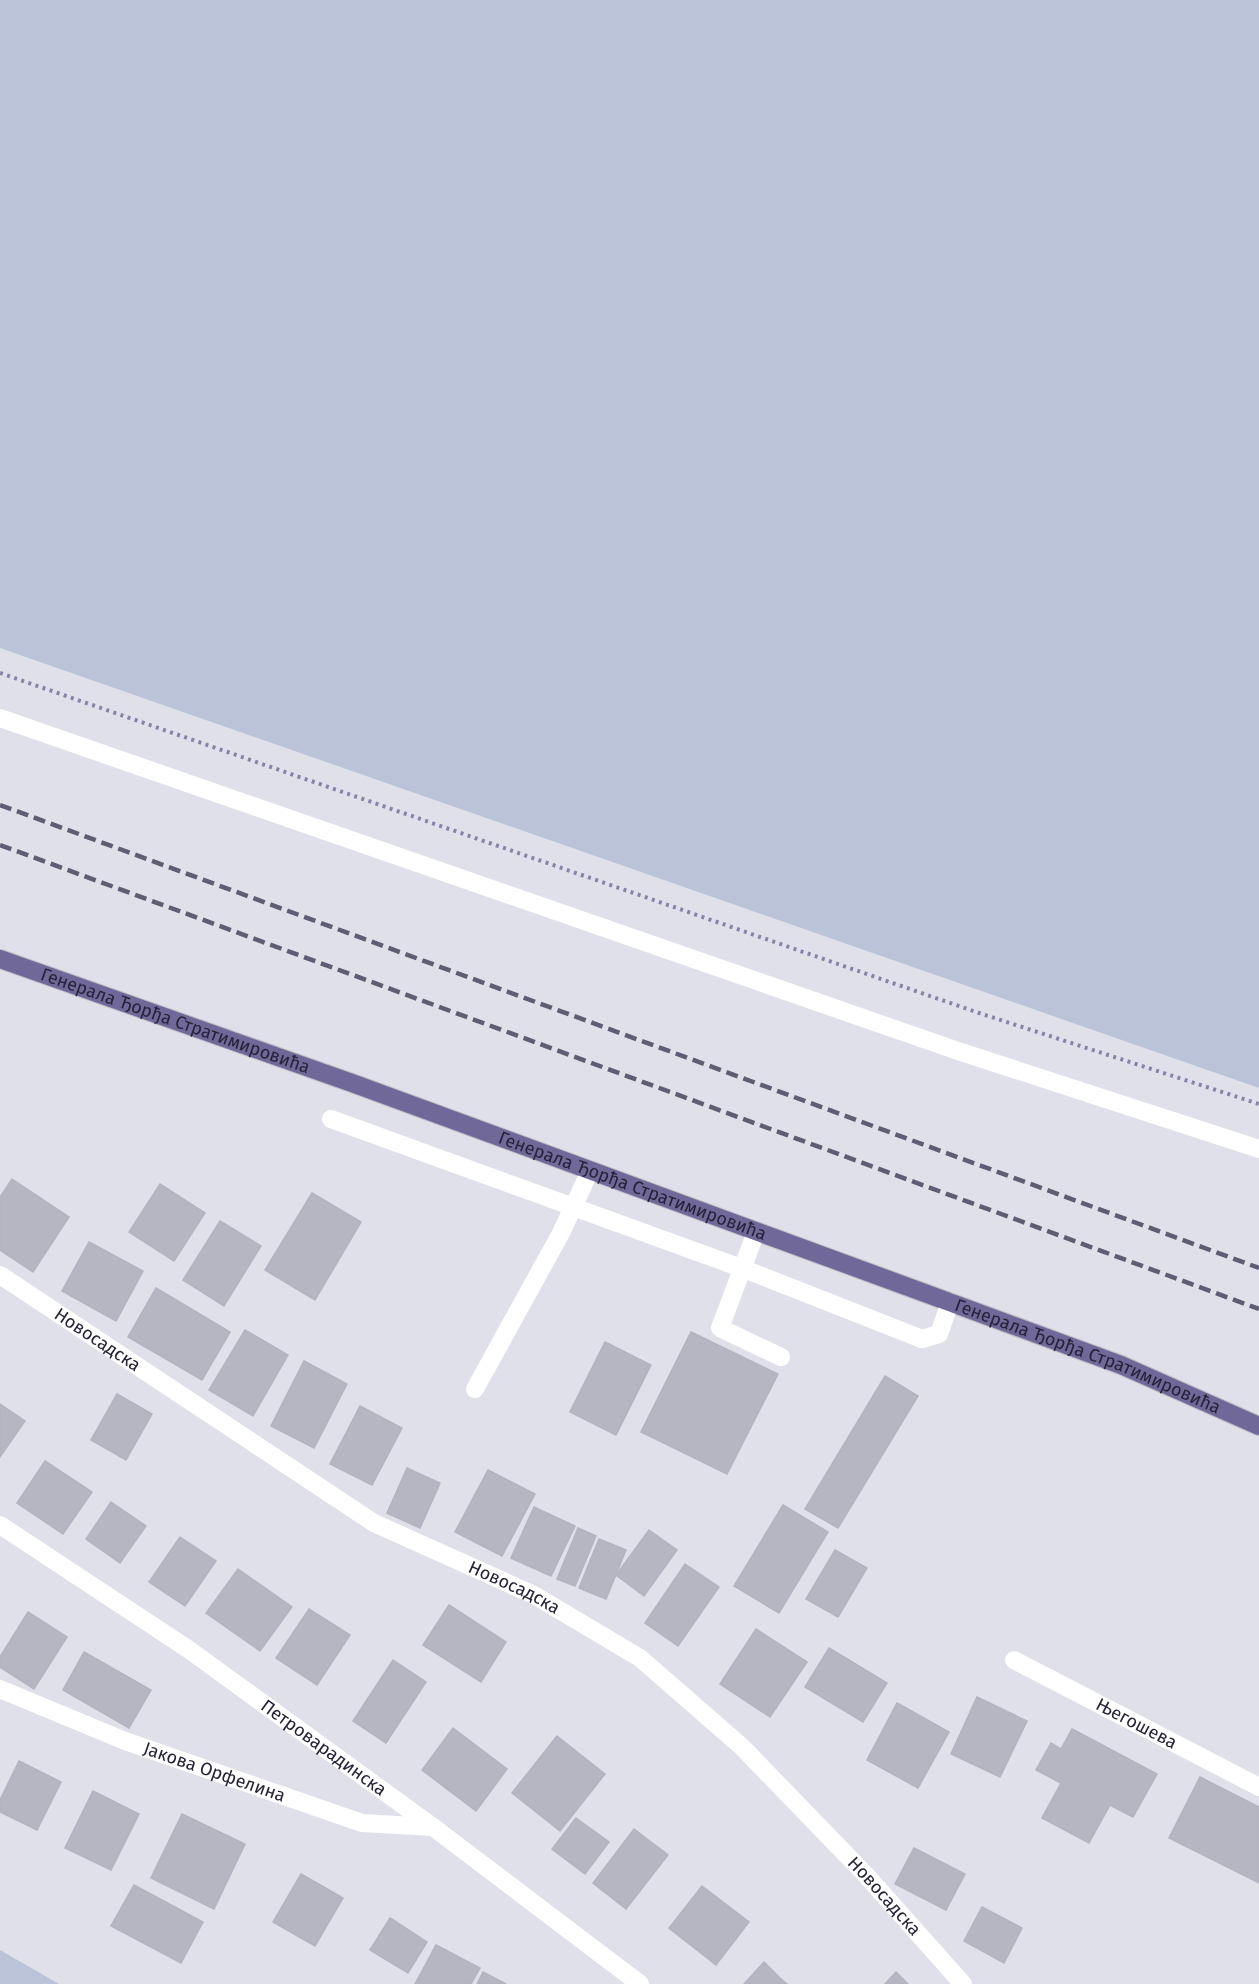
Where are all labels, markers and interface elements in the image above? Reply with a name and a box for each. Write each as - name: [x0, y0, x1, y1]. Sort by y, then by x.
- street label: Генерала Ђорђа Стратимировића: [38, 963, 313, 1078]
- street label: Генерала Ђорђа Стратимировића: [495, 1127, 770, 1245]
- street label: Генерала Ђорђа Стратимировића: [952, 1294, 1224, 1419]
- street label: Новосадска: [50, 1303, 145, 1376]
- street label: Новосадска: [465, 1556, 564, 1619]
- street label: Његошева: [1092, 1693, 1181, 1754]
- street label: Петроварадинска: [257, 1695, 391, 1801]
- street label: Јакова Орфелина: [141, 1737, 288, 1807]
- street label: Новосадска: [843, 1852, 926, 1940]

